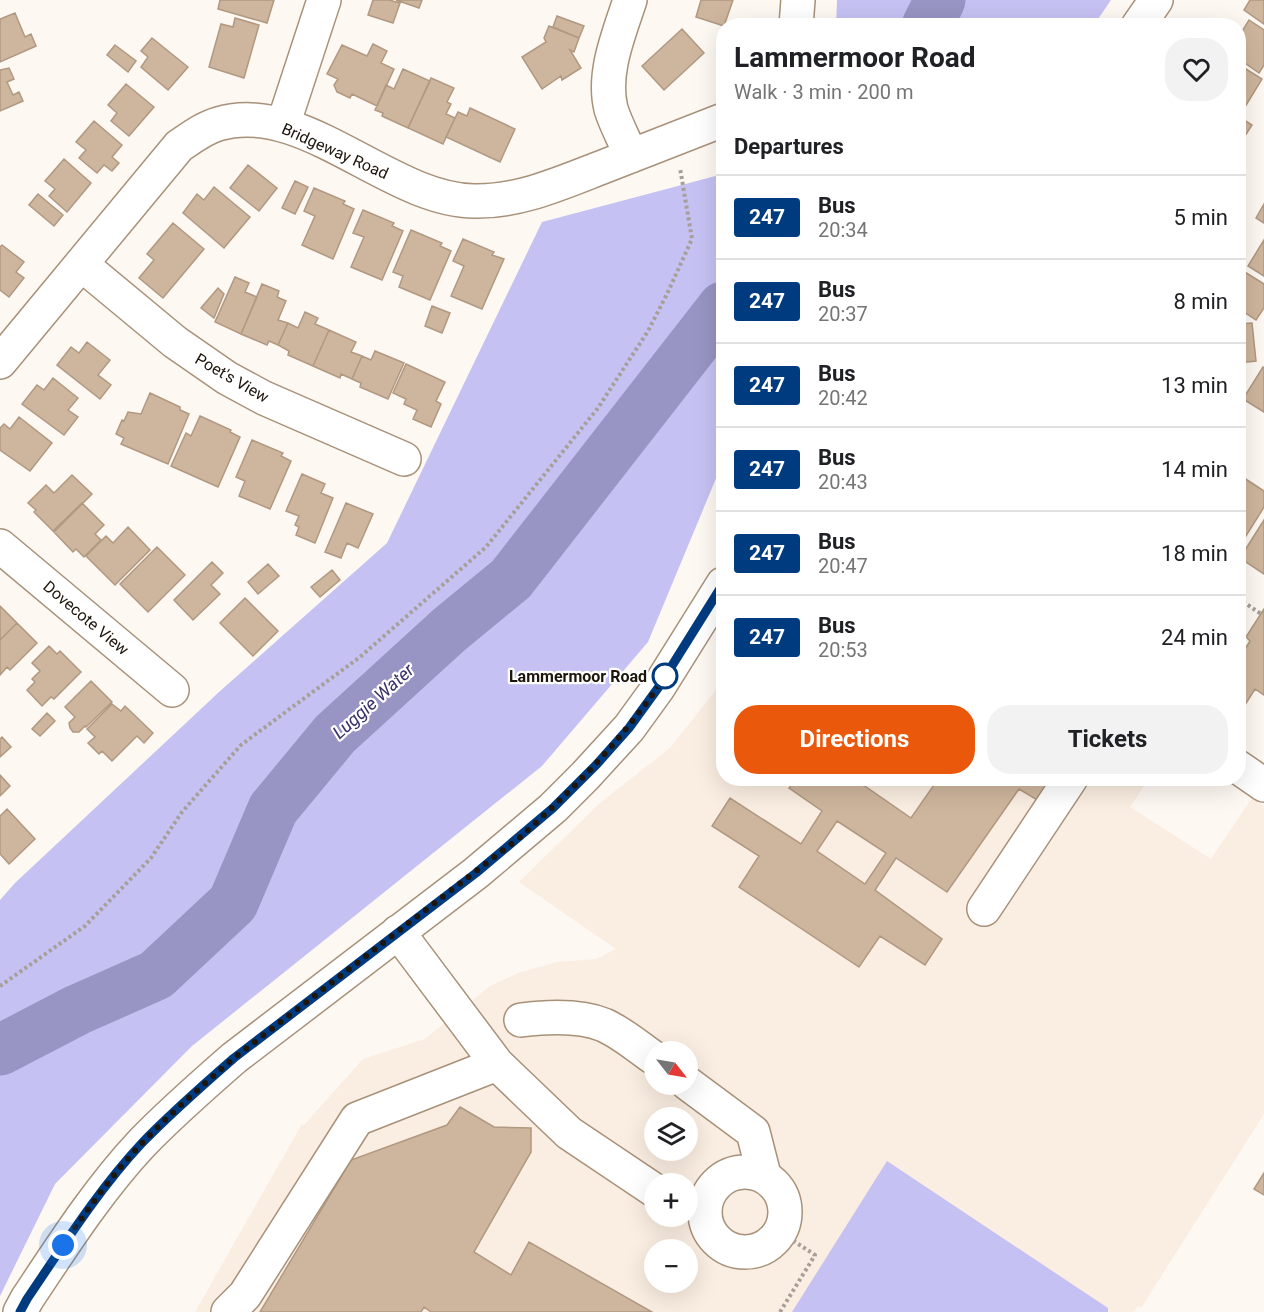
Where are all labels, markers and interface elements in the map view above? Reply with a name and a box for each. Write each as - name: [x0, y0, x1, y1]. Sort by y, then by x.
- button: heart: [1165, 38, 1228, 101]
- text: Lammermoor Road: [734, 41, 976, 74]
- text: Walk · 3 min · 200 m: [734, 80, 913, 104]
- street label: Bridgeway Road: [279, 119, 391, 183]
- text: Departures: [734, 134, 844, 159]
- text: Bus: [818, 193, 856, 218]
- text: 247: [749, 205, 785, 229]
- text: 5 min: [1173, 205, 1228, 230]
- text: 20:34: [818, 218, 868, 242]
- text: Bus: [818, 277, 856, 302]
- text: 247: [749, 289, 785, 313]
- text: 8 min: [1173, 289, 1228, 314]
- text: 20:37: [818, 302, 868, 326]
- street label: Poet's View: [192, 349, 272, 407]
- text: Bus: [818, 361, 856, 386]
- text: 247: [749, 373, 785, 397]
- text: 13 min: [1161, 373, 1228, 398]
- text: 20:42: [818, 386, 868, 410]
- text: Bus: [818, 445, 856, 470]
- text: 247: [749, 457, 785, 481]
- text: 14 min: [1161, 457, 1228, 482]
- text: 20:43: [818, 470, 868, 494]
- text: Bus: [818, 529, 856, 554]
- text: 247: [749, 541, 785, 565]
- text: 18 min: [1161, 541, 1228, 566]
- text: 20:47: [818, 554, 868, 578]
- street label: Dovecote View: [40, 577, 132, 659]
- text: Bus: [818, 613, 856, 638]
- text: 247: [749, 625, 785, 649]
- text: 24 min: [1161, 625, 1228, 650]
- text: 20:53: [818, 638, 868, 662]
- water label: Luggie Water: [328, 658, 419, 743]
- marker: Lammermoor Road: [652, 663, 678, 689]
- place label: Lammermoor Road: [509, 667, 647, 686]
- button: Directions: [734, 705, 975, 774]
- button: Tickets: [987, 705, 1228, 774]
- north arrow: [644, 1041, 698, 1095]
- map controls: [644, 1041, 698, 1293]
- button: layers: [644, 1107, 698, 1161]
- button: +: [644, 1173, 698, 1227]
- your location: [48, 1230, 78, 1260]
- button: −: [644, 1239, 698, 1293]

